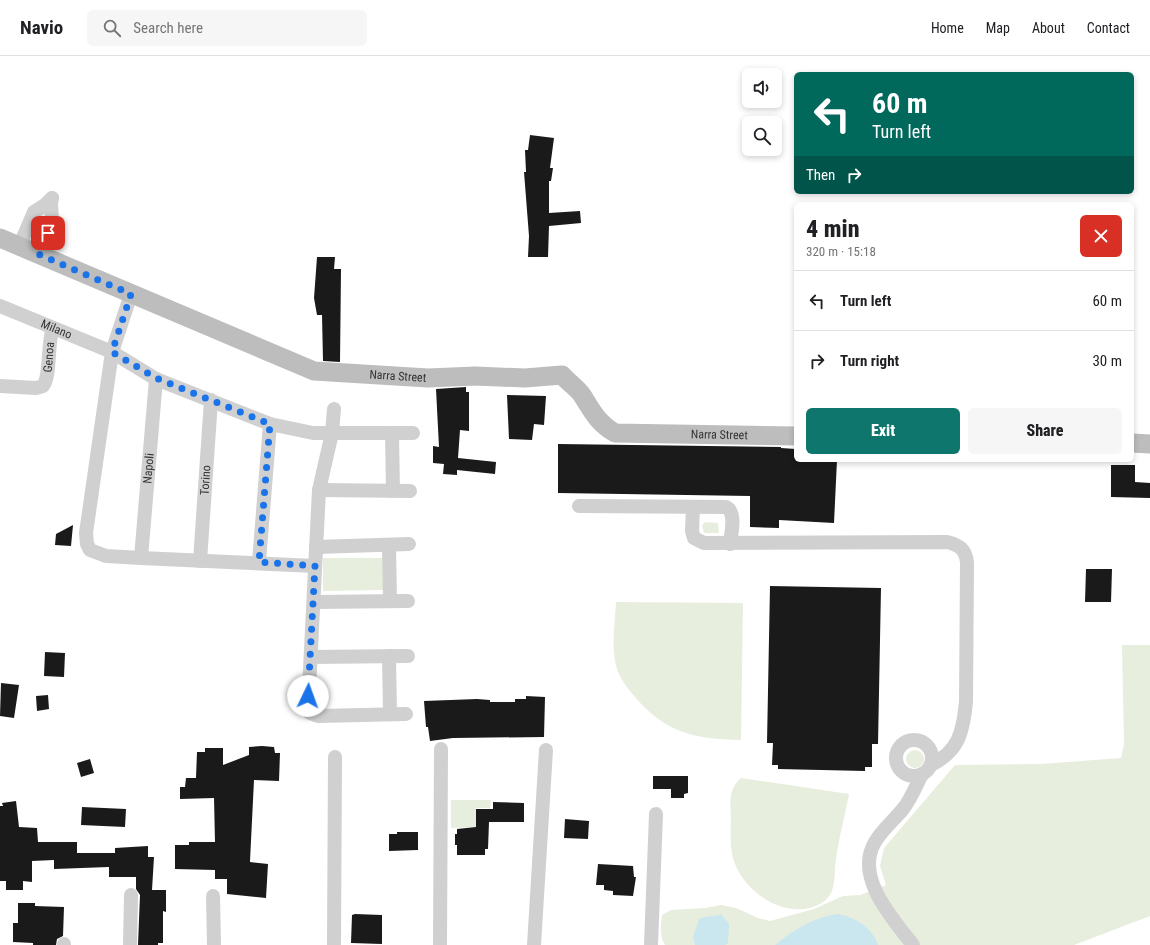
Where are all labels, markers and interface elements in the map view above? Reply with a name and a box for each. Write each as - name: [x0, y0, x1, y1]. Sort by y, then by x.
- search box: [87, 10, 367, 46]
- text: Navio: [20, 16, 63, 39]
- icon: search: [101, 17, 123, 39]
- text: Search here: [133, 19, 203, 37]
- text: Home: [931, 20, 964, 36]
- text: Map: [986, 20, 1010, 36]
- text: About: [1032, 20, 1065, 36]
- text: Contact: [1087, 20, 1130, 36]
- map controls: [742, 68, 782, 156]
- button: sound: [742, 68, 782, 108]
- text: 60 m: [872, 87, 928, 120]
- icon: left: [806, 88, 858, 140]
- button: search: [742, 116, 782, 156]
- text: Turn left: [872, 121, 931, 142]
- icon: right: [843, 164, 865, 186]
- text: Then: [806, 166, 835, 184]
- text: 4 min: [806, 215, 860, 243]
- button: close: [1080, 215, 1122, 257]
- pin: [31, 216, 65, 250]
- icon: arrive: [37, 222, 59, 244]
- text: 320 m · 15:18: [806, 244, 876, 259]
- icon: left: [806, 290, 828, 312]
- text: Turn left: [840, 292, 891, 310]
- text: 60 m: [1092, 292, 1122, 310]
- street label: Milano: [39, 317, 74, 342]
- street label: Genoa: [41, 341, 57, 373]
- icon: right: [806, 350, 828, 372]
- text: Turn right: [840, 352, 899, 370]
- text: 30 m: [1092, 352, 1122, 370]
- street label: Narra Street: [369, 367, 427, 385]
- button: Exit: [806, 408, 960, 454]
- button: Share: [968, 408, 1122, 454]
- street label: Narra Street: [691, 427, 748, 442]
- street label: Napoli: [140, 452, 157, 484]
- street label: Torino: [198, 465, 214, 496]
- position arrow: [287, 675, 329, 717]

